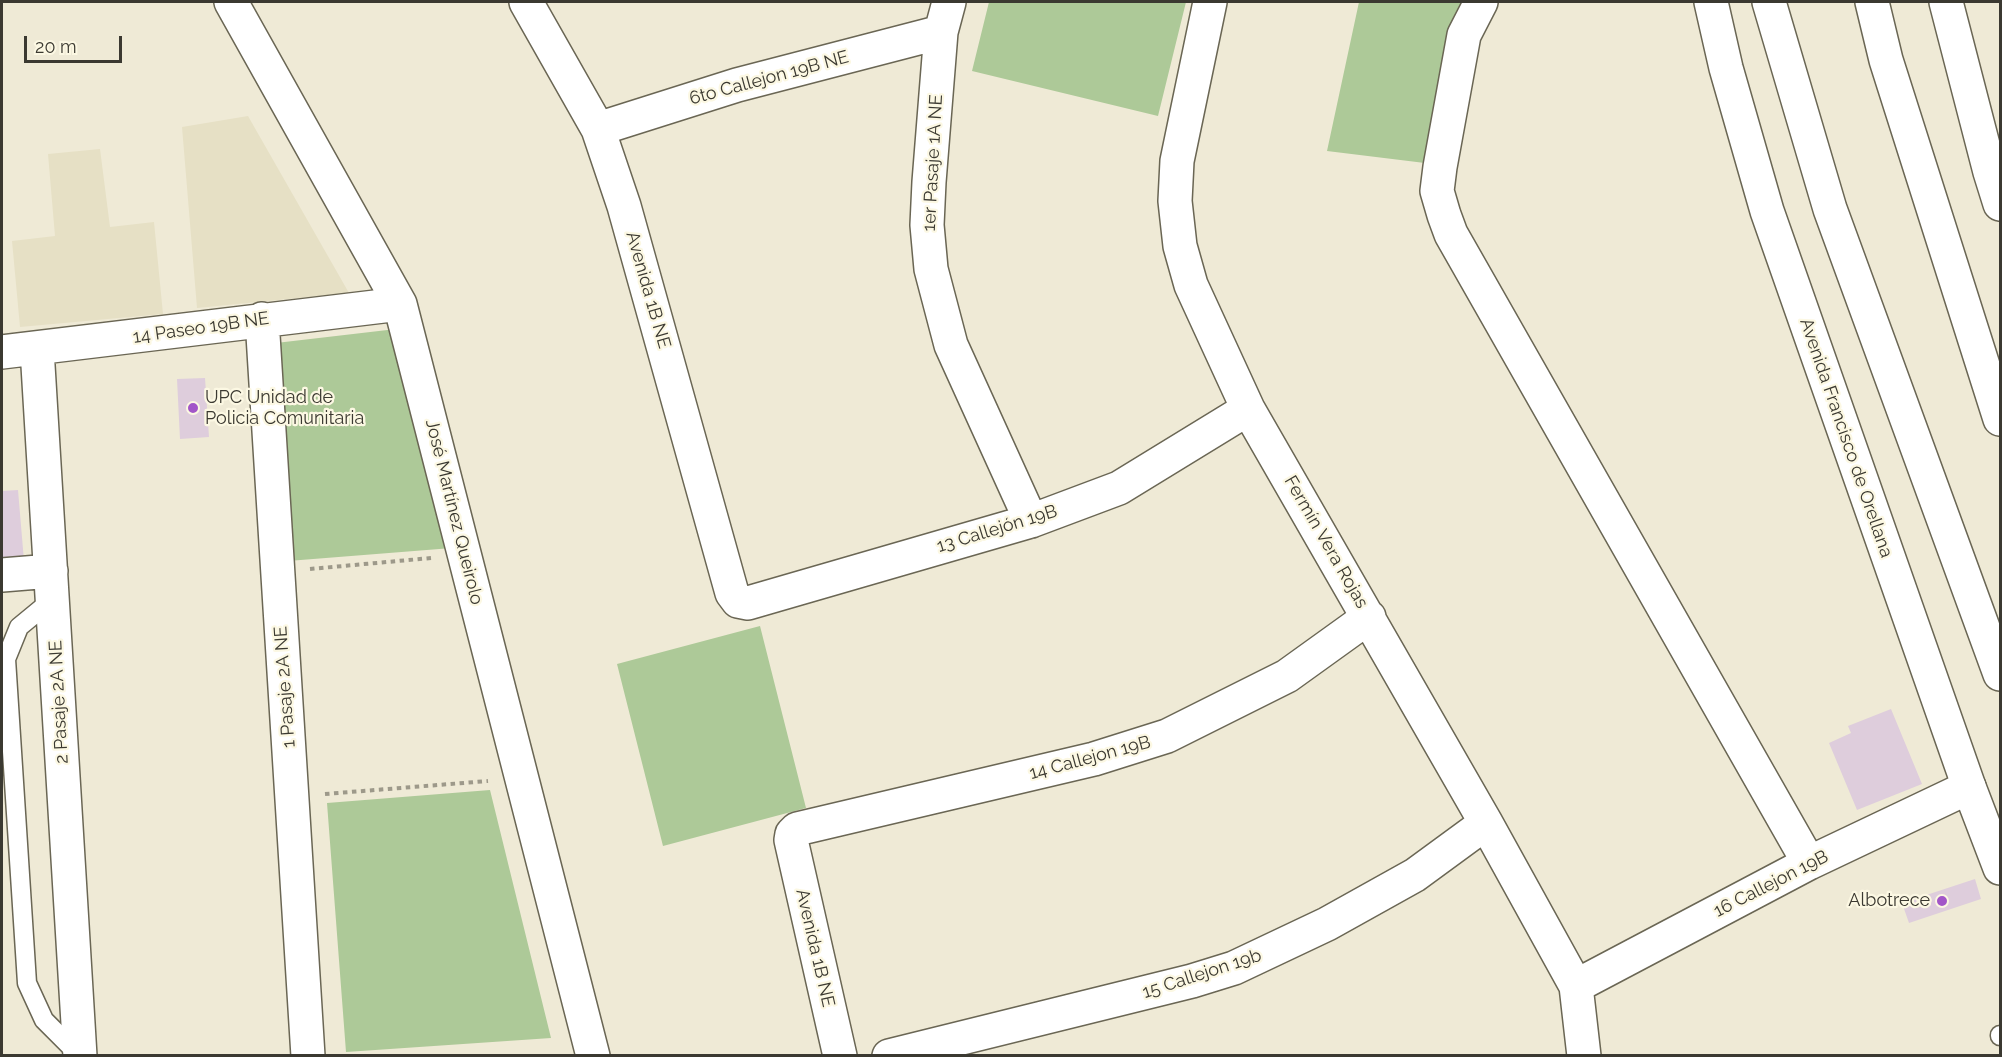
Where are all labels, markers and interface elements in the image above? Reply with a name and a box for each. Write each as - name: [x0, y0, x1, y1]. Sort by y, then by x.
- scale bar: [27, 24, 124, 62]
- text: 20 m: [35, 36, 77, 57]
- street label: 6to Callejon 19B NE: [687, 46, 851, 110]
- street label: 1er Pasaje 1A NE: [919, 94, 947, 232]
- street label: Avenida 1B NE: [621, 229, 675, 351]
- street label: 14 Paseo 19B NE: [132, 308, 270, 348]
- street label: Avenida Francisco de Orellana: [1795, 315, 1897, 561]
- place label: UPC Unidad de Policia Comunitaria: [205, 387, 364, 430]
- marker: UPC Unidad de Policia Comunitaria: [186, 401, 200, 415]
- street label: José Martínez Queirolo: [421, 417, 487, 607]
- street label: Fermín Vera Rojas: [1279, 472, 1373, 612]
- street label: 13 Callejón 19B: [934, 500, 1060, 558]
- street label: 1 Pasaje 2A NE: [270, 625, 300, 749]
- street label: 2 Pasaje 2A NE: [45, 640, 73, 764]
- street label: 14 Callejon 19B: [1027, 731, 1153, 785]
- street label: 16 Callejon 19B: [1710, 846, 1832, 922]
- street label: Avenida 1B NE: [791, 887, 839, 1009]
- place label: Albotrece: [1848, 890, 1930, 912]
- marker: Albotrece: [1935, 894, 1949, 908]
- street label: 15 Callejon 19b: [1140, 945, 1264, 1003]

